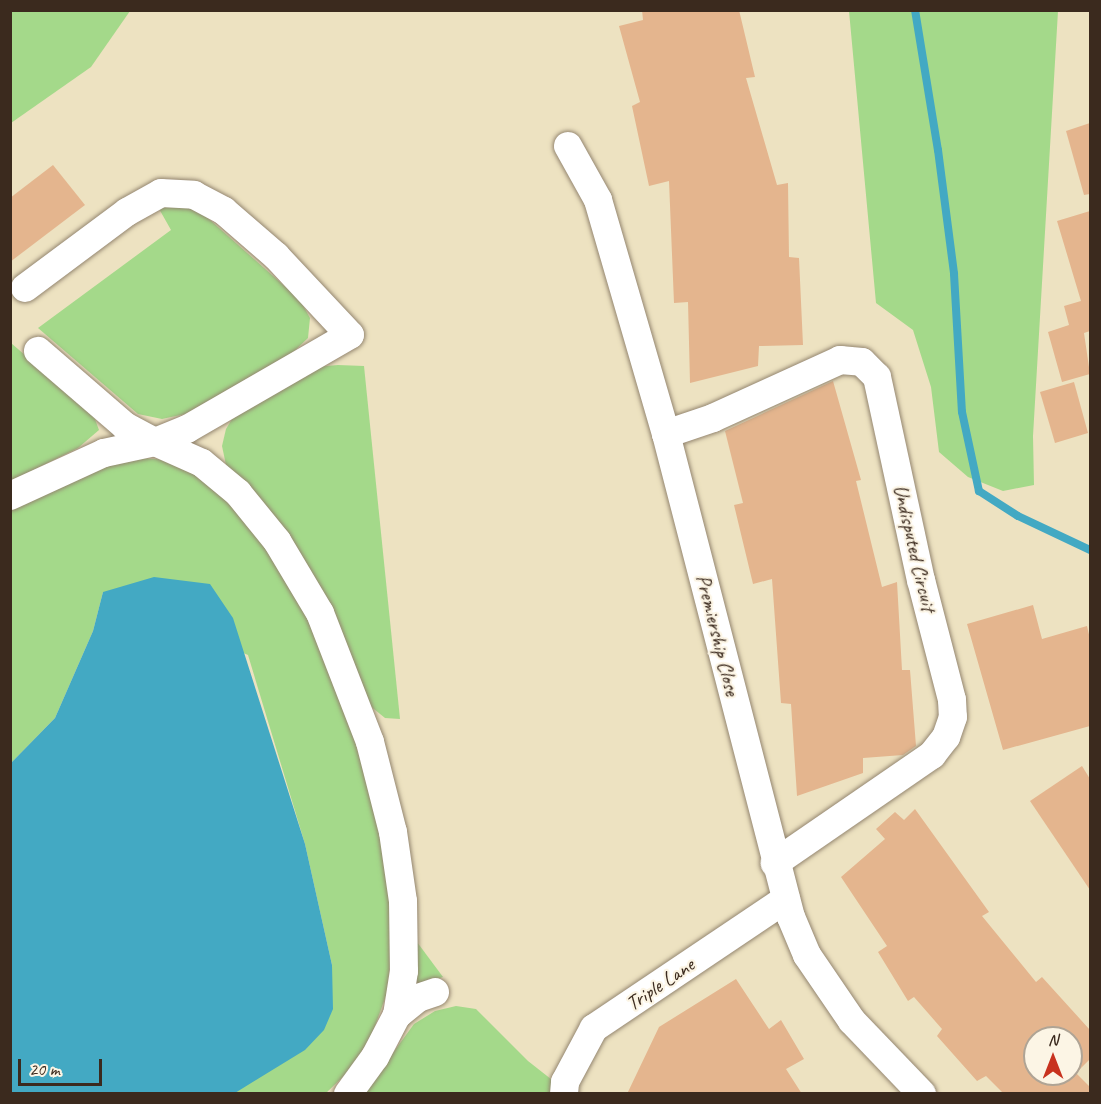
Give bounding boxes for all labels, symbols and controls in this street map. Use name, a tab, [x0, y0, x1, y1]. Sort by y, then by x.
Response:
street label: Undisputed Circuit	[888, 482, 942, 614]
street label: Premiership Close	[691, 572, 745, 698]
street label: Triple Lane	[621, 952, 699, 1016]
north arrow	[1023, 1026, 1083, 1086]
text: N	[1048, 1030, 1058, 1050]
scale bar	[21, 1047, 105, 1085]
text: 20 m	[29, 1058, 60, 1080]

